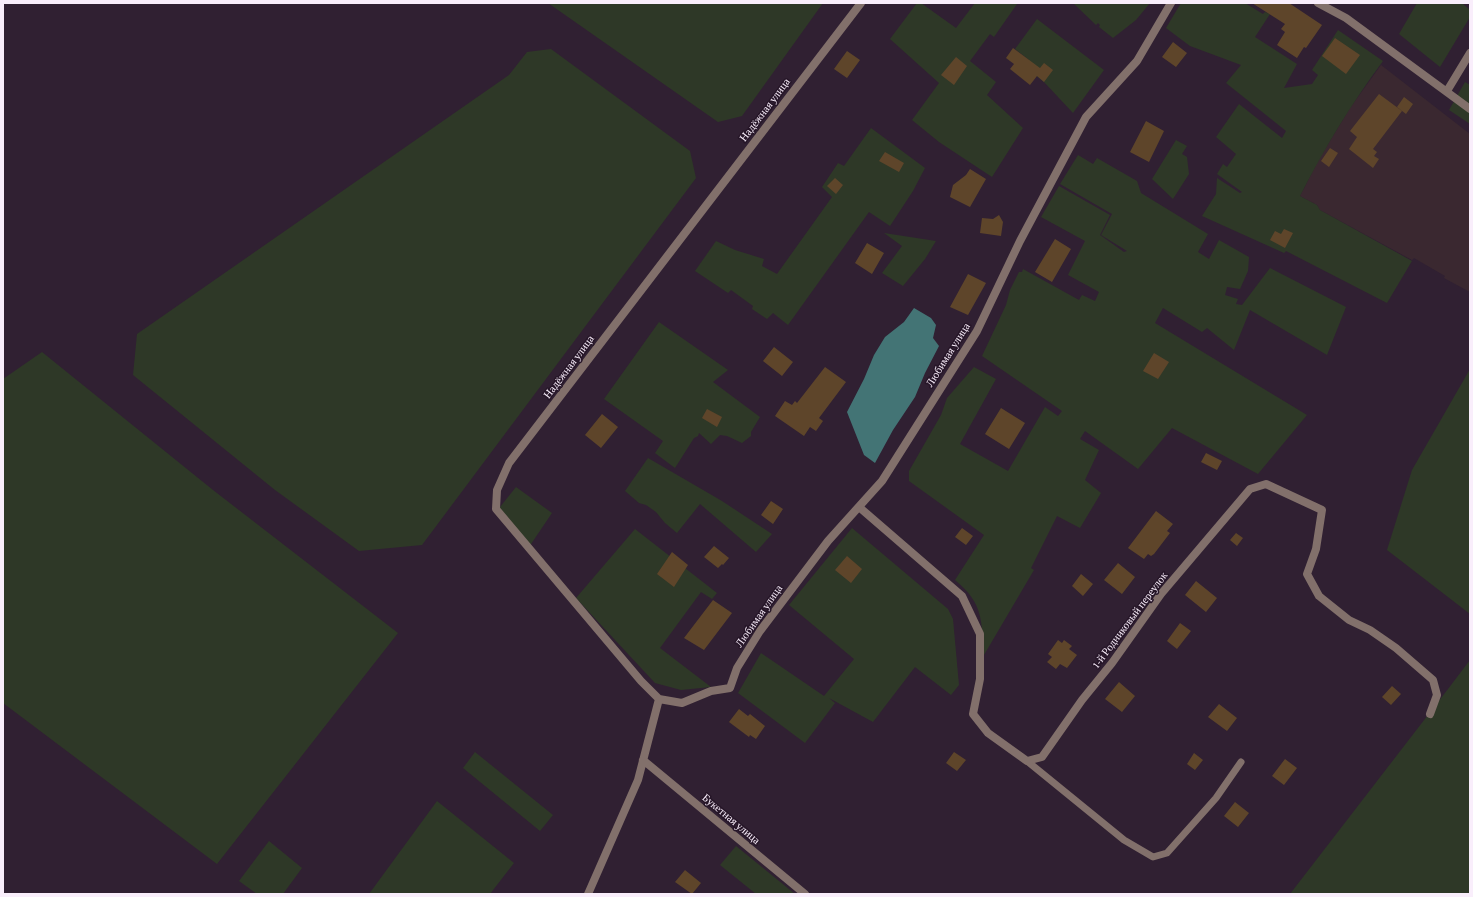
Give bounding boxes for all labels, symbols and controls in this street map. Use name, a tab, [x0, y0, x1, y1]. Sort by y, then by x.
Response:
street label: Надёжная улица	[737, 76, 793, 144]
street label: Любимая улица	[923, 320, 973, 390]
street label: Надёжная улица	[541, 333, 597, 401]
street label: 1-й Родниковый переулок	[1090, 569, 1170, 671]
street label: Любимая улица	[733, 582, 785, 650]
street label: Букетная улица	[699, 791, 763, 847]

